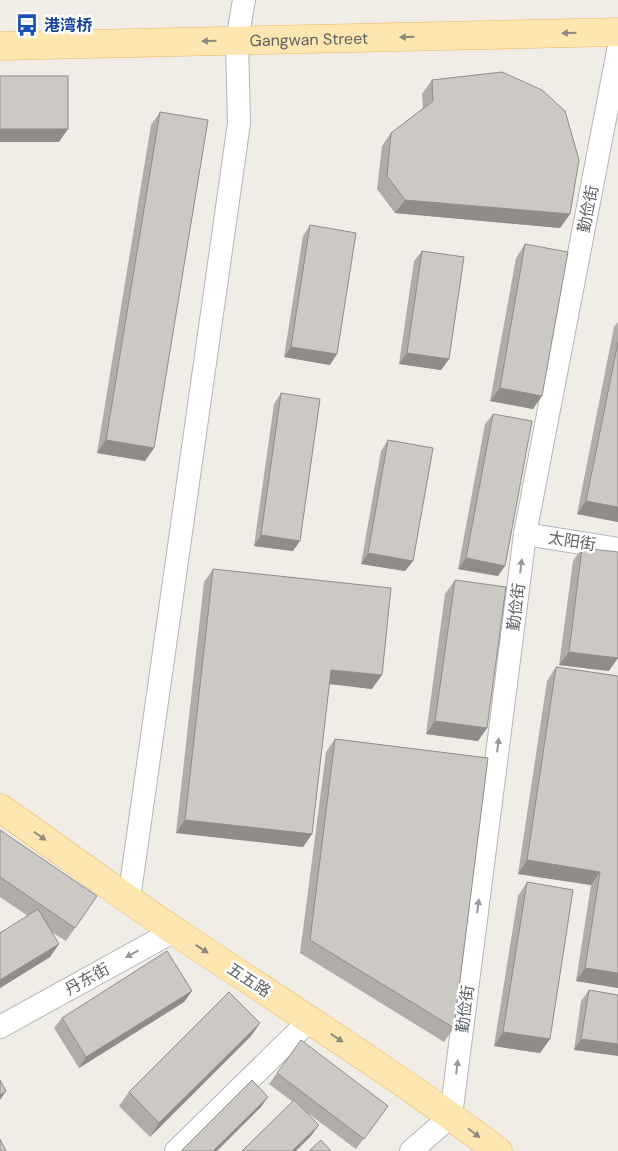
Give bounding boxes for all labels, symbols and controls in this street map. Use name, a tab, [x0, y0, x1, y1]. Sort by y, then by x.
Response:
bus stop icon: 港湾桥	[14, 12, 40, 38]
place label: 港湾桥	[44, 15, 93, 36]
street label: Gangwan Street	[249, 27, 368, 51]
one-way arrow	[561, 30, 577, 38]
one-way arrow	[399, 33, 415, 41]
one-way arrow	[201, 38, 217, 46]
street label: 勤俭街	[573, 183, 603, 235]
street label: 太阳街	[547, 527, 597, 555]
one-way arrow	[517, 558, 525, 574]
street label: 勤俭街	[503, 582, 529, 632]
one-way arrow	[495, 737, 503, 753]
one-way arrow	[33, 831, 47, 841]
one-way arrow	[474, 898, 482, 914]
one-way arrow	[195, 944, 208, 954]
one-way arrow	[125, 950, 138, 959]
street label: 丹东街	[61, 958, 113, 1000]
street label: 五五路	[223, 958, 275, 1002]
street label: 勤俭街	[452, 984, 478, 1034]
one-way arrow	[331, 1033, 344, 1043]
one-way arrow	[453, 1059, 461, 1075]
one-way arrow	[467, 1128, 480, 1139]

